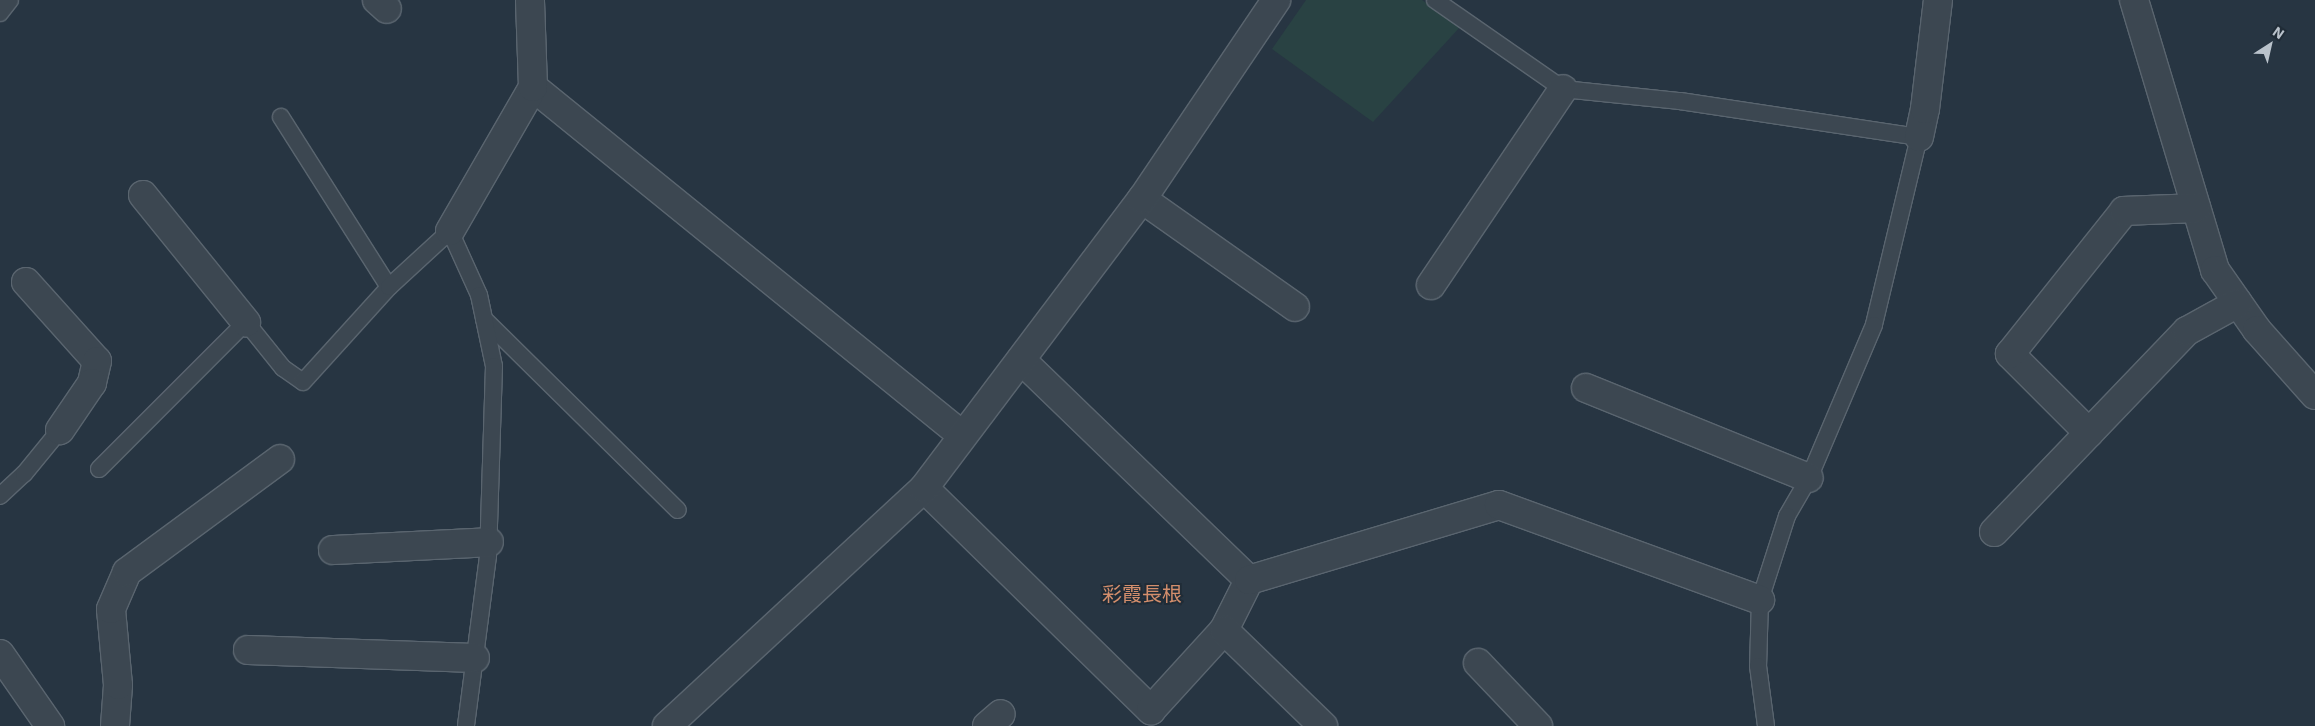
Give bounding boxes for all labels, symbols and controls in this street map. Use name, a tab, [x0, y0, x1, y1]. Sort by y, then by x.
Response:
north arrow	[2245, 20, 2295, 70]
text: N	[2269, 22, 2288, 43]
district label: 彩霞長根	[1102, 581, 1182, 605]

